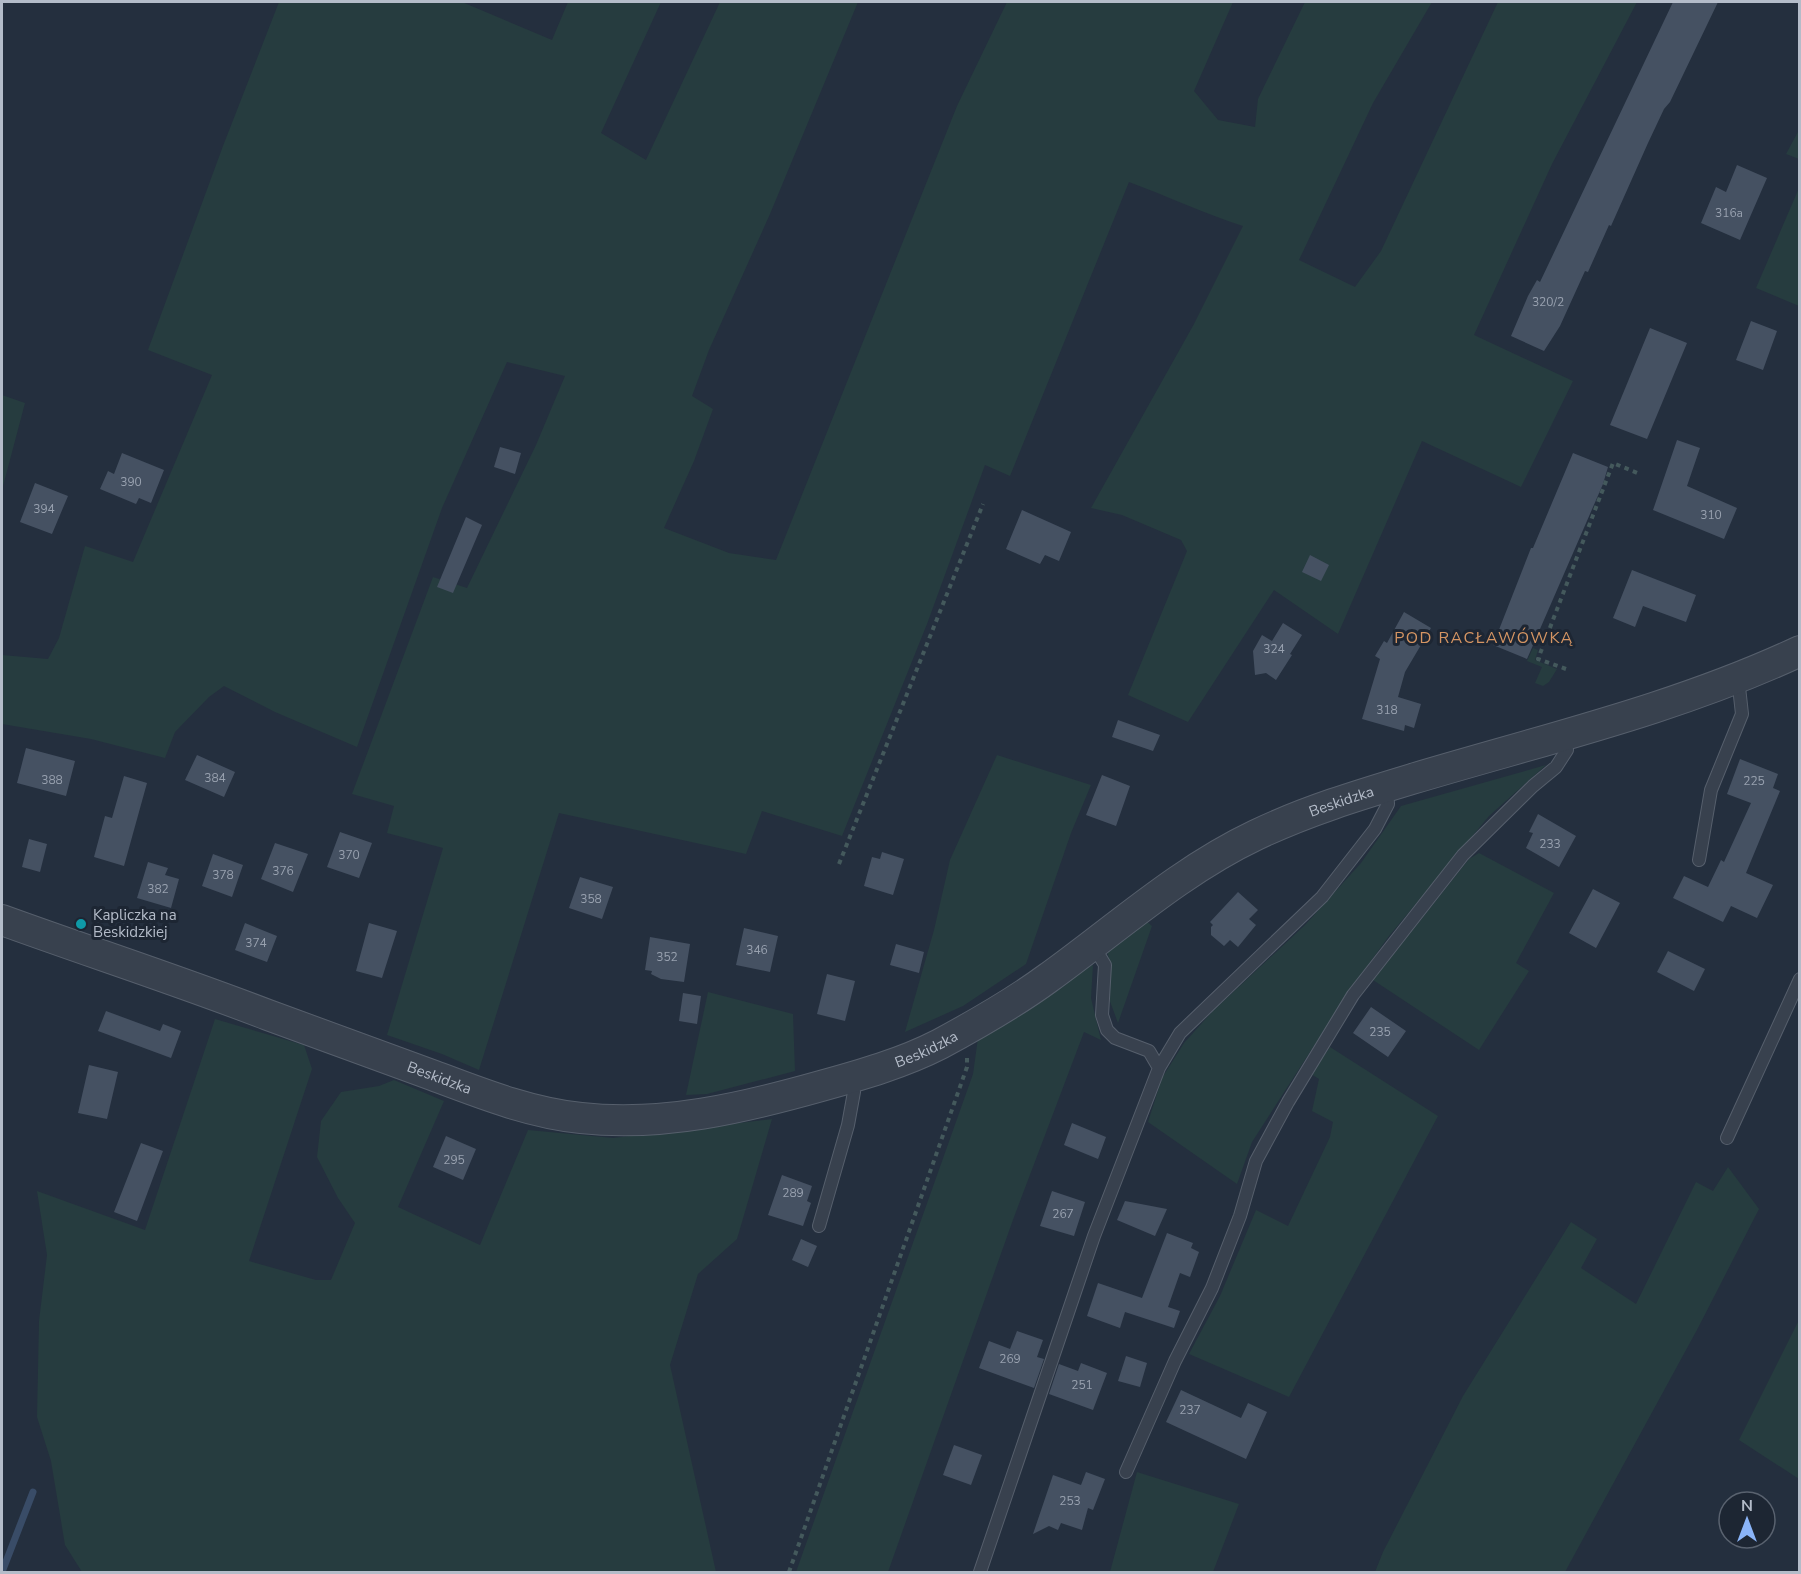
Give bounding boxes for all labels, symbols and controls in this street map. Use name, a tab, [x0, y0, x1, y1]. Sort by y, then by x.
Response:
house number: 316a	[1715, 205, 1743, 221]
house number: 320/2	[1532, 294, 1564, 310]
house number: 390	[120, 474, 142, 490]
house number: 394	[33, 501, 55, 517]
house number: 310	[1700, 507, 1722, 523]
district label: POD RACŁAWÓWKĄ	[1394, 627, 1574, 649]
house number: 324	[1263, 641, 1285, 657]
house number: 318	[1376, 702, 1398, 718]
house number: 384	[204, 770, 226, 786]
house number: 388	[41, 772, 63, 788]
house number: 225	[1743, 773, 1765, 789]
street label: Beskidzka	[1306, 781, 1376, 822]
house number: 233	[1539, 836, 1561, 852]
house number: 370	[338, 847, 360, 863]
house number: 376	[272, 863, 294, 879]
house number: 378	[212, 867, 234, 883]
house number: 382	[147, 881, 169, 897]
house number: 358	[580, 891, 602, 907]
place label: Kapliczka na Beskidzkiej	[93, 905, 177, 942]
marker: Kapliczka na Beskidzkiej	[74, 917, 88, 931]
house number: 374	[245, 935, 267, 951]
house number: 346	[746, 942, 768, 958]
house number: 352	[656, 949, 678, 965]
house number: 235	[1369, 1024, 1391, 1040]
street label: Beskidzka	[892, 1026, 961, 1073]
street label: Beskidzka	[404, 1057, 474, 1099]
house number: 295	[443, 1152, 465, 1168]
house number: 289	[782, 1185, 804, 1201]
house number: 267	[1052, 1206, 1074, 1222]
house number: 269	[999, 1351, 1021, 1367]
house number: 251	[1071, 1377, 1093, 1393]
house number: 237	[1179, 1402, 1201, 1418]
north arrow	[1717, 1490, 1777, 1550]
house number: 253	[1059, 1493, 1081, 1509]
text: N	[1741, 1495, 1753, 1517]

